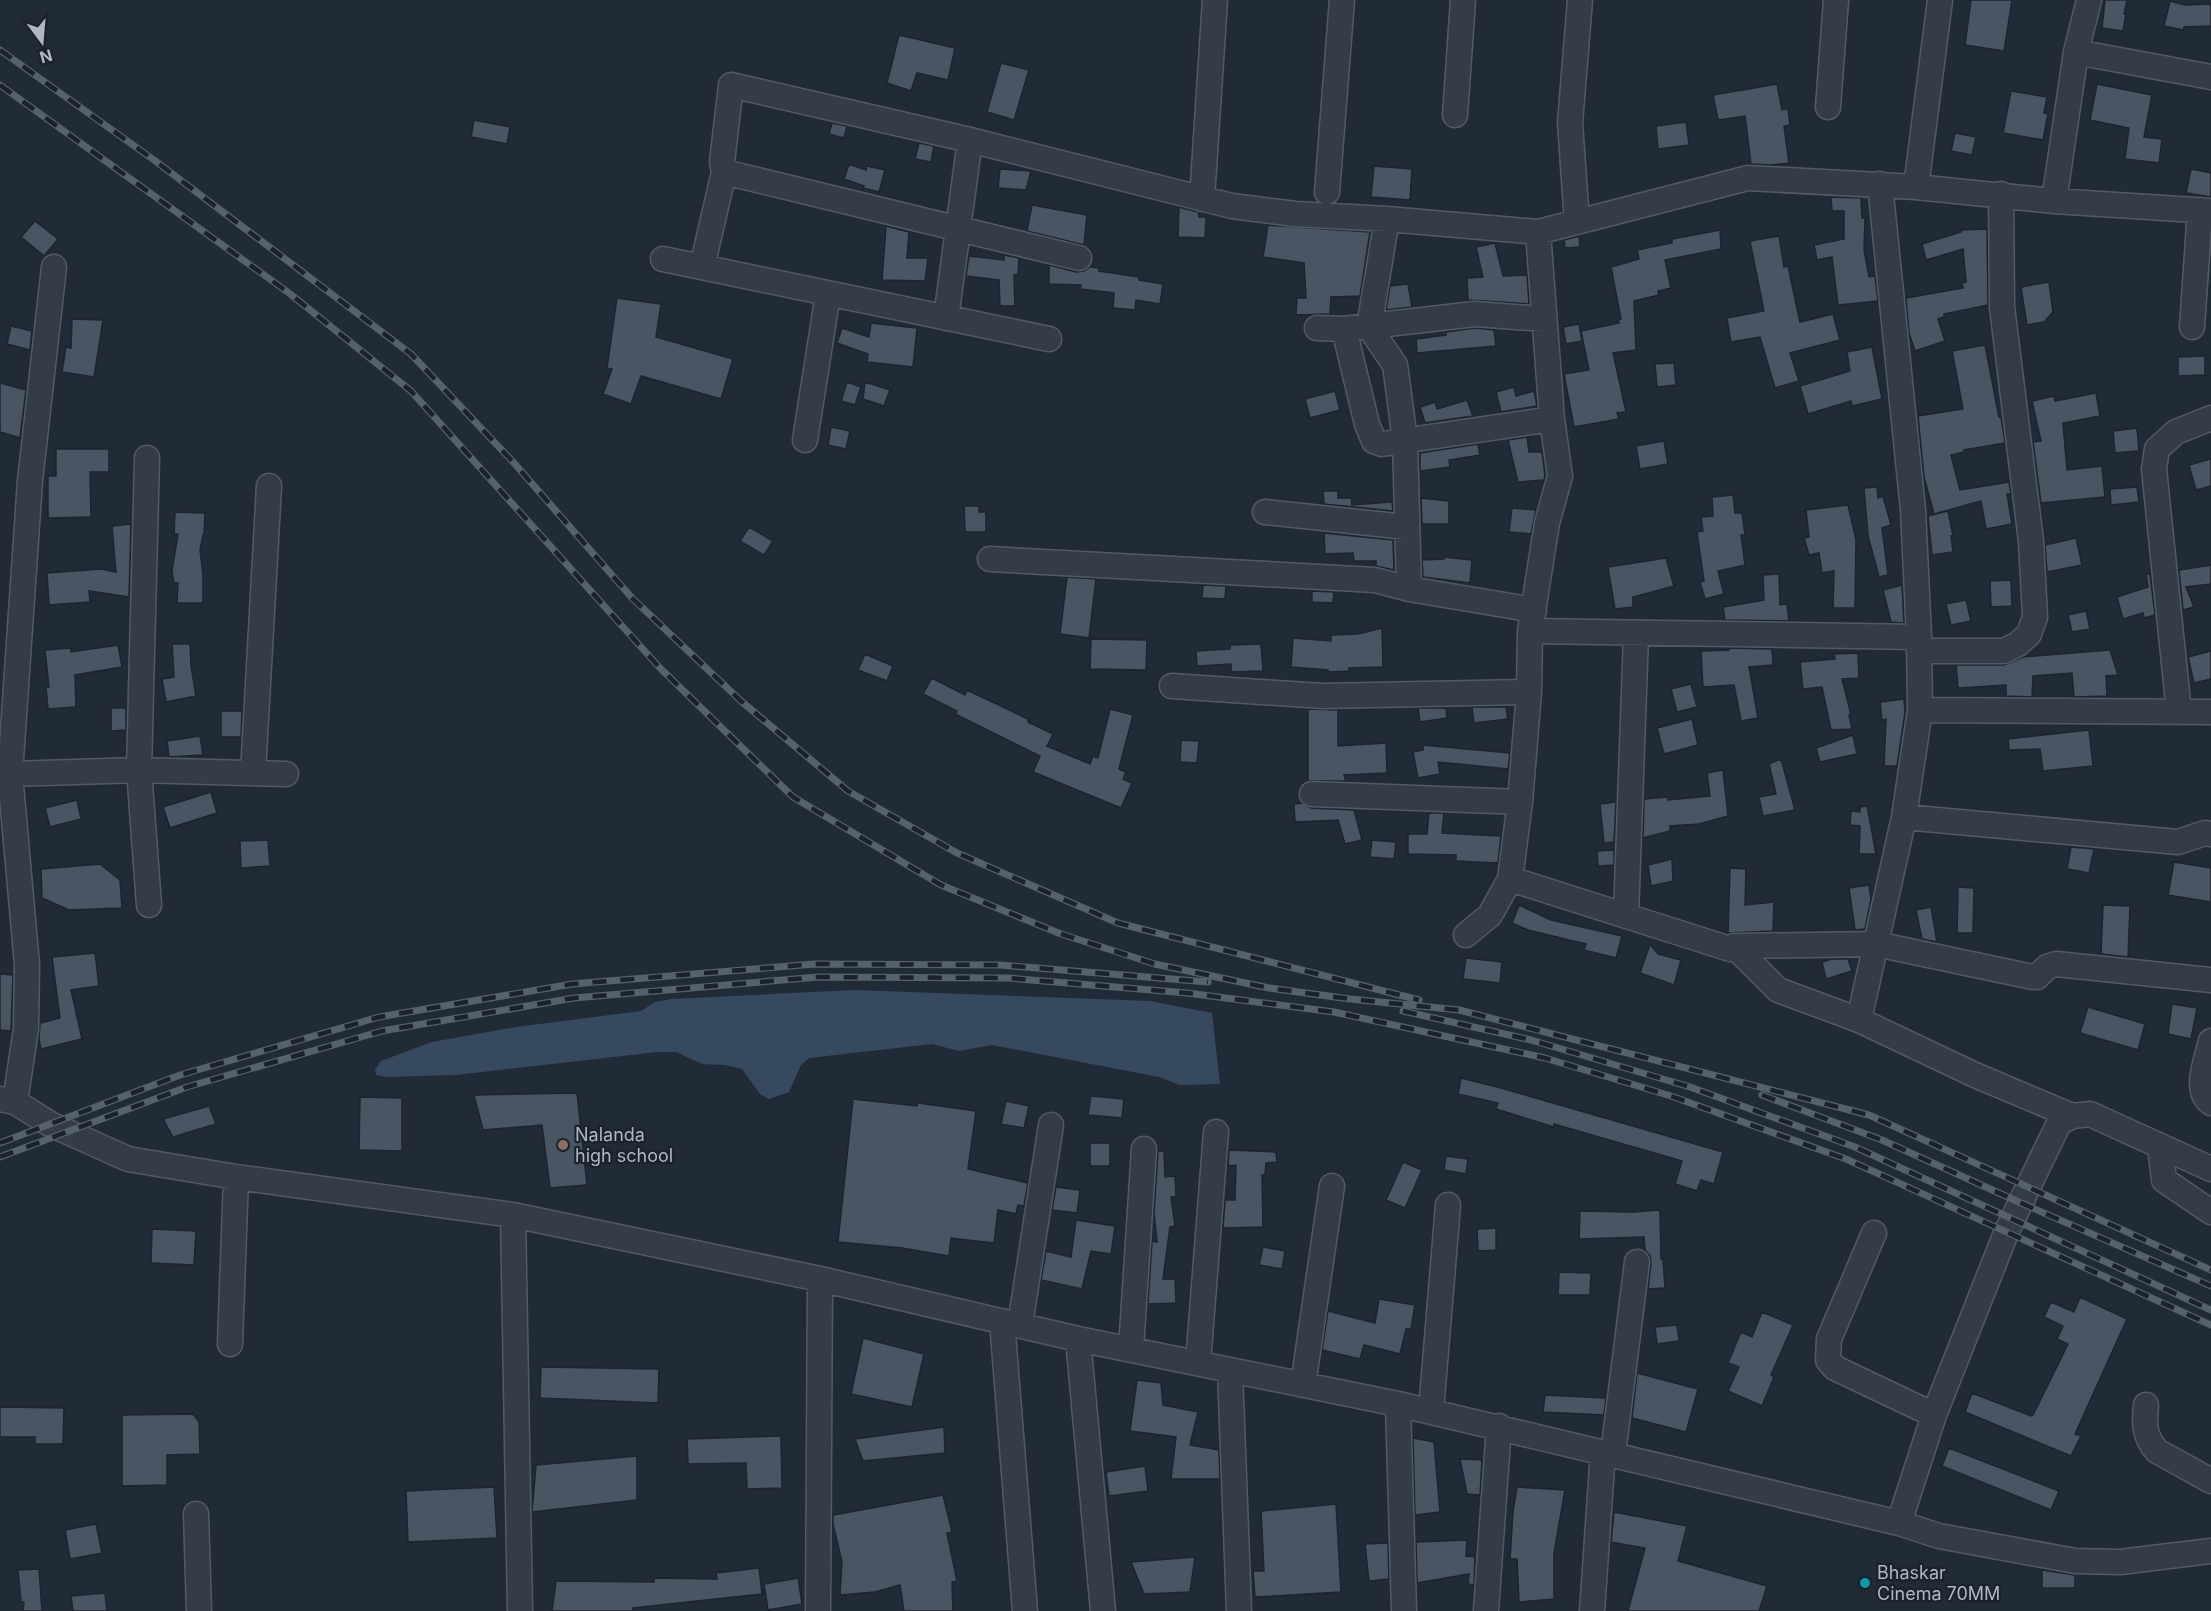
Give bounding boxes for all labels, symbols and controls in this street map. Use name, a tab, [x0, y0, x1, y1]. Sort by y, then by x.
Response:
north arrow	[12, 12, 72, 72]
text: N	[38, 45, 55, 68]
place label: Nalanda high school	[575, 1124, 673, 1166]
marker: Nalanda high school	[556, 1138, 570, 1152]
place label: Bhaskar Cinema 70MM	[1877, 1562, 2000, 1604]
marker: Bhaskar Cinema 70MM	[1858, 1576, 1872, 1590]

